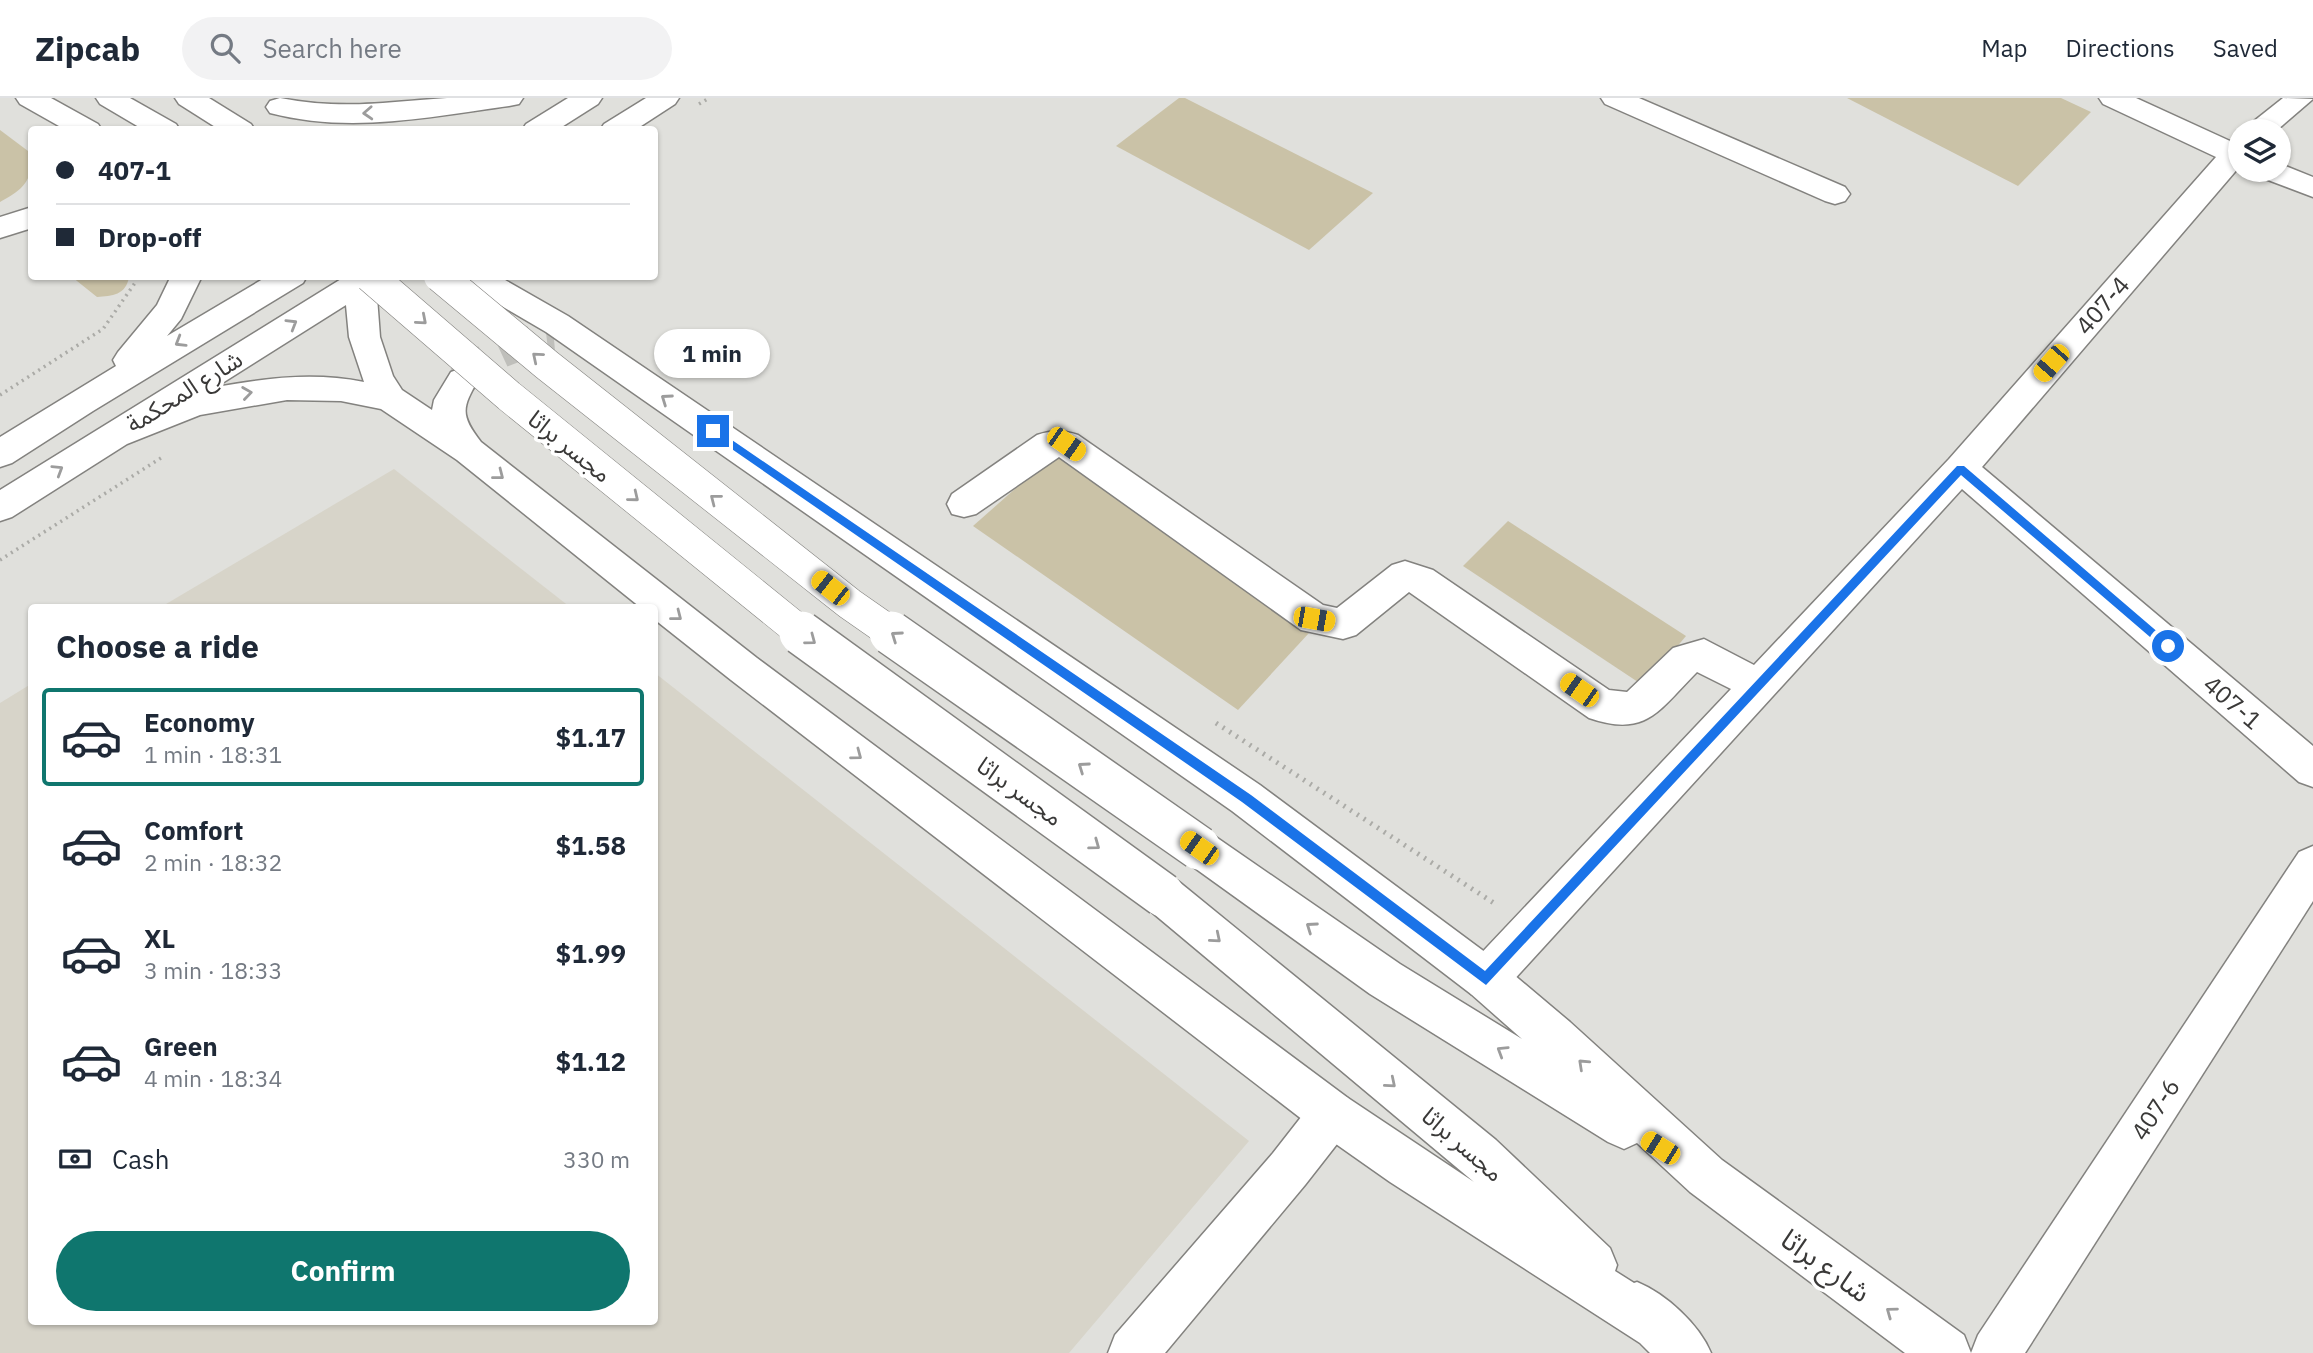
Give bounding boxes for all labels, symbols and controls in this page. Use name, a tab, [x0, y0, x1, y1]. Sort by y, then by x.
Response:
search box	[182, 17, 672, 80]
text: Zipcab	[35, 27, 140, 70]
icon: search	[206, 29, 244, 67]
text: Search here	[262, 31, 402, 65]
text: Map	[1981, 32, 2027, 64]
text: Directions	[2065, 32, 2175, 64]
text: Saved	[2213, 32, 2278, 64]
one-way arrow	[362, 105, 373, 120]
map controls	[2228, 119, 2291, 182]
button: layers	[2228, 119, 2291, 182]
text: 407-1	[98, 153, 171, 187]
text: Drop-off	[98, 220, 201, 254]
street label: 407-4	[2068, 269, 2136, 341]
one-way arrow	[414, 312, 427, 324]
one-way arrow	[285, 319, 298, 332]
callout: 1 min	[655, 330, 771, 378]
one-way arrow	[175, 334, 188, 347]
text: 1 min	[682, 338, 742, 368]
car	[2030, 340, 2073, 386]
street label: شارع المحكمة	[120, 343, 249, 441]
one-way arrow	[533, 353, 546, 365]
one-way arrow	[241, 385, 253, 400]
one-way arrow	[661, 395, 674, 407]
street label: مجسر براثا	[522, 403, 618, 489]
route end	[697, 415, 729, 447]
car	[1043, 423, 1090, 465]
one-way arrow	[50, 466, 63, 479]
one-way arrow	[491, 466, 503, 479]
one-way arrow	[627, 489, 639, 502]
one-way arrow	[711, 494, 723, 507]
car	[807, 567, 854, 609]
car	[1292, 605, 1337, 633]
one-way arrow	[668, 608, 681, 620]
text: Choose a ride	[56, 625, 259, 667]
route start	[2152, 630, 2184, 662]
one-way arrow	[803, 632, 816, 645]
one-way arrow	[891, 632, 904, 644]
street label: 407-1	[2197, 668, 2269, 736]
car	[1556, 669, 1603, 711]
text: Economy	[144, 705, 255, 739]
icon: car	[60, 706, 123, 769]
text: $1.17	[556, 720, 626, 754]
text: 1 min · 18:31	[144, 739, 282, 769]
one-way arrow	[849, 747, 862, 759]
street label: مجسر براثا	[971, 749, 1069, 833]
one-way arrow	[1078, 763, 1091, 775]
text: Comfort	[144, 813, 243, 847]
icon: car	[60, 814, 123, 877]
car	[1176, 827, 1223, 869]
text: $1.58	[556, 828, 626, 862]
one-way arrow	[1087, 837, 1100, 849]
text: 2 min · 18:32	[144, 847, 282, 877]
text: XL	[144, 921, 175, 955]
icon: car	[60, 922, 123, 985]
one-way arrow	[1306, 923, 1319, 935]
one-way arrow	[1208, 930, 1221, 942]
text: $1.99	[556, 936, 626, 970]
text: 3 min · 18:33	[144, 955, 282, 985]
text: Green	[144, 1029, 218, 1063]
icon: car	[60, 1030, 123, 1093]
text: $1.12	[556, 1044, 626, 1078]
one-way arrow	[1497, 1046, 1510, 1059]
one-way arrow	[1578, 1060, 1591, 1073]
text: 4 min · 18:34	[144, 1063, 282, 1093]
street label: 407-6	[2123, 1072, 2187, 1146]
one-way arrow	[1383, 1075, 1396, 1087]
street label: مجسر براثا	[1415, 1100, 1511, 1188]
car	[1637, 1128, 1684, 1168]
icon: cash	[56, 1140, 94, 1178]
text: Cash	[112, 1142, 169, 1176]
text: 330 m	[563, 1144, 630, 1174]
street label: شارع براثا	[1772, 1220, 1878, 1312]
button: Confirm	[56, 1231, 630, 1311]
one-way arrow	[1886, 1308, 1899, 1321]

